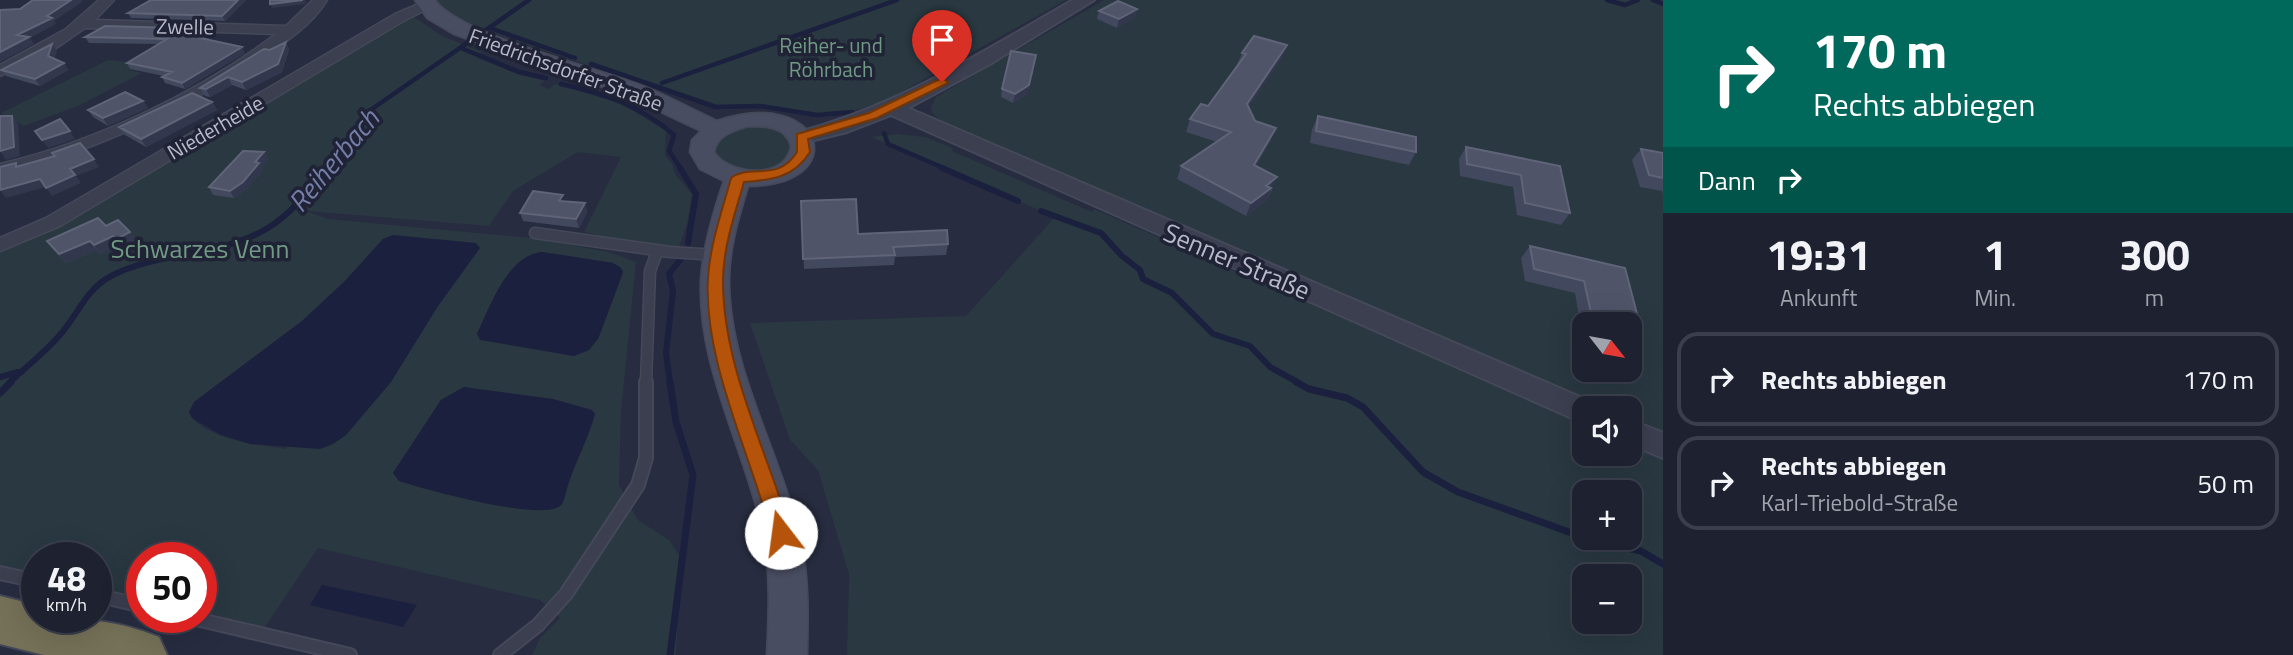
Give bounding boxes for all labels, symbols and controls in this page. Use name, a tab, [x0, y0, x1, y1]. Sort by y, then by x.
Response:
street label: Zwelle	[156, 9, 214, 43]
pin	[912, 10, 972, 82]
text: 170 m	[1813, 12, 1947, 87]
street label: Friedrichsdorfer Straße	[465, 19, 667, 119]
icon: arrive	[923, 21, 961, 59]
icon: right	[1698, 28, 1789, 119]
park label: Reiher- und Röhrbach	[779, 29, 883, 85]
text: Rechts abbiegen	[1813, 80, 2035, 128]
street label: Niederheide	[161, 86, 269, 168]
water label: Reiherbach	[277, 98, 390, 221]
text: Dann	[1698, 161, 1756, 200]
icon: right	[1770, 161, 1808, 199]
street label: Senner Straße	[1158, 213, 1316, 309]
text: 19:31	[1766, 222, 1871, 286]
text: 1	[1983, 222, 2007, 286]
text: 300	[2119, 222, 2190, 286]
park label: Schwarzes Venn	[110, 229, 290, 268]
text: Ankunft	[1780, 280, 1857, 315]
text: Min.	[1974, 280, 2016, 315]
text: m	[2145, 280, 2164, 315]
north arrow	[1572, 312, 1642, 382]
map controls	[1572, 312, 1642, 634]
icon: right	[1702, 360, 1740, 398]
text: Rechts abbiegen	[1761, 360, 1947, 399]
text: 170 m	[2183, 360, 2254, 399]
button: sound	[1572, 396, 1642, 466]
text: Rechts abbiegen	[1761, 446, 1947, 485]
icon: right	[1702, 464, 1740, 502]
text: 50 m	[2197, 464, 2254, 503]
button: +	[1572, 480, 1642, 550]
text: Karl-Triebold-Straße	[1761, 485, 1958, 520]
position arrow	[744, 496, 818, 570]
speed limit sign: 50	[126, 542, 217, 633]
text: 48	[47, 551, 86, 605]
button: −	[1572, 564, 1642, 634]
text: km/h	[46, 591, 87, 618]

